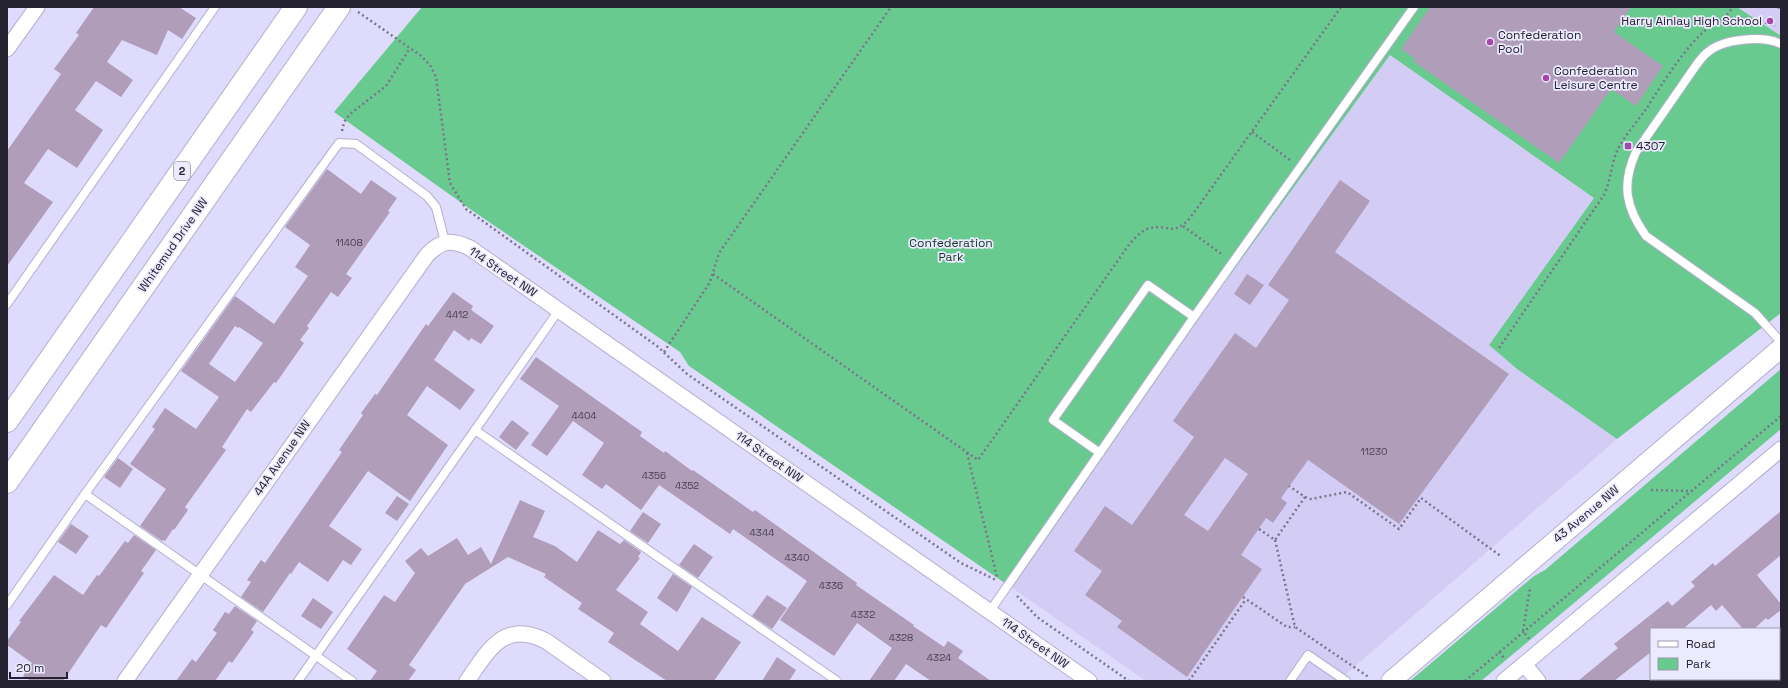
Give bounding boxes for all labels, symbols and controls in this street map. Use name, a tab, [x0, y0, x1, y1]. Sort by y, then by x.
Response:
place label: Harry Ainlay High School	[1621, 13, 1762, 29]
marker: Harry Ainlay High School	[1765, 16, 1775, 26]
place label: Confederation Pool	[1498, 27, 1581, 57]
marker: Confederation Pool	[1485, 37, 1495, 47]
place label: Confederation Leisure Centre	[1554, 63, 1638, 93]
marker: Confederation Leisure Centre	[1541, 73, 1551, 83]
place label: 4307	[1636, 138, 1665, 154]
marker: 4307	[1623, 141, 1633, 151]
road number: 2	[174, 162, 190, 180]
street label: Whitemud Drive NW	[134, 194, 212, 295]
park label: Confederation Park	[909, 235, 993, 265]
house number: 11408	[335, 236, 363, 249]
street label: 114 Street NW	[466, 243, 541, 301]
house number: 4412	[446, 308, 468, 321]
house number: 4404	[571, 409, 597, 422]
street label: 44A Avenue NW	[250, 416, 314, 499]
street label: 114 Street NW	[732, 428, 806, 486]
house number: 11230	[1361, 445, 1387, 458]
house number: 4356	[642, 469, 666, 482]
house number: 4352	[675, 479, 699, 492]
street label: 43 Avenue NW	[1550, 481, 1623, 546]
house number: 4344	[750, 526, 774, 539]
house number: 4340	[785, 551, 809, 564]
house number: 4336	[819, 579, 843, 592]
house number: 4332	[851, 608, 875, 621]
street label: 114 Street NW	[998, 614, 1072, 672]
legend	[1650, 628, 1780, 680]
house number: 4328	[889, 631, 913, 644]
text: Road	[1686, 636, 1715, 652]
house number: 4324	[927, 651, 951, 664]
scale bar	[10, 654, 67, 680]
text: Park	[1686, 656, 1711, 672]
text: 20 m	[16, 660, 44, 676]

